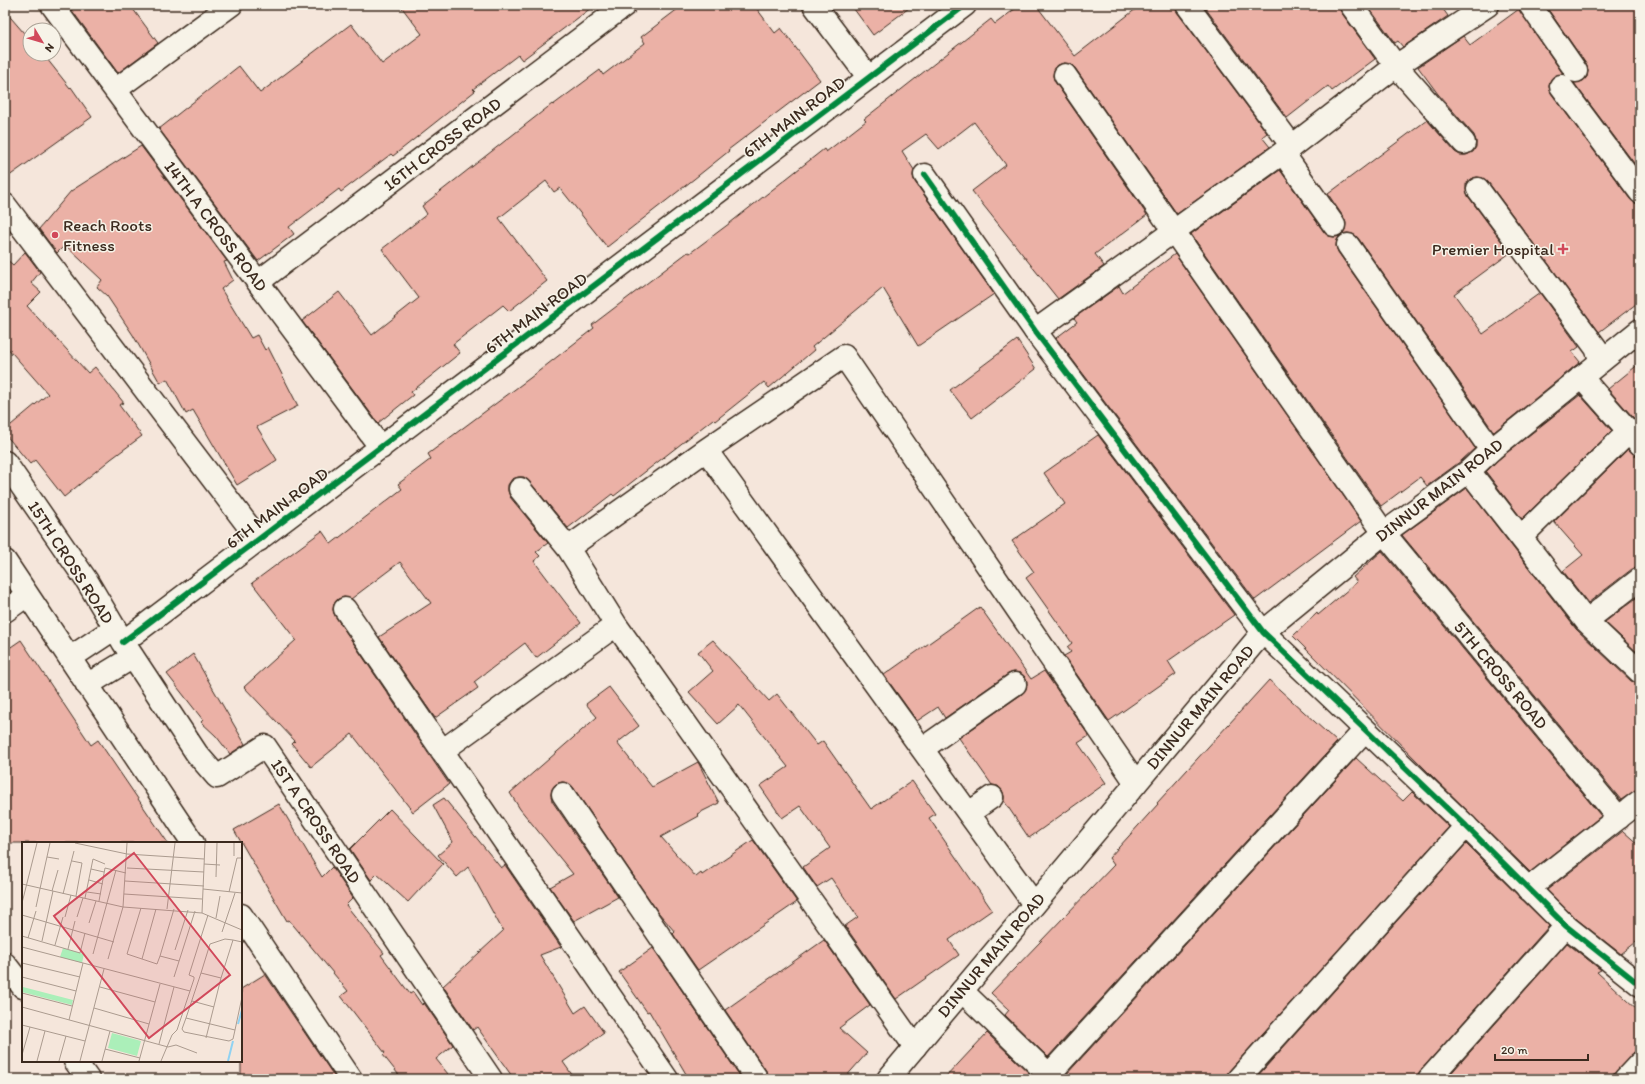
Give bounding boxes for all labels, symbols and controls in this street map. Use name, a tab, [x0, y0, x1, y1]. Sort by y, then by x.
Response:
north arrow	[22, 22, 62, 62]
text: N	[42, 41, 57, 55]
street label: 6TH MAIN ROAD	[739, 72, 849, 162]
street label: 16TH CROSS ROAD	[379, 93, 505, 195]
street label: 14TH A CROSS ROAD	[160, 157, 272, 296]
place label: Reach Roots Fitness	[63, 215, 152, 255]
marker: Reach Roots Fitness	[50, 230, 60, 240]
place label: Premier Hospital	[1432, 239, 1554, 259]
marker: Premier Hospital	[1557, 243, 1569, 255]
street label: 6TH MAIN ROAD	[481, 268, 591, 358]
street label: DINNUR MAIN ROAD	[1371, 434, 1507, 546]
street label: 6TH MAIN ROAD	[222, 463, 332, 553]
street label: 15TH CROSS ROAD	[24, 497, 118, 627]
street label: 5TH CROSS ROAD	[1450, 617, 1552, 733]
street label: DINNUR MAIN ROAD	[1142, 641, 1258, 773]
street label: 1ST A CROSS ROAD	[267, 755, 365, 887]
inset map	[22, 842, 242, 1062]
street label: DINNUR MAIN ROAD	[933, 889, 1049, 1021]
scale bar	[1495, 1036, 1588, 1062]
text: 20 m	[1501, 1043, 1528, 1057]

